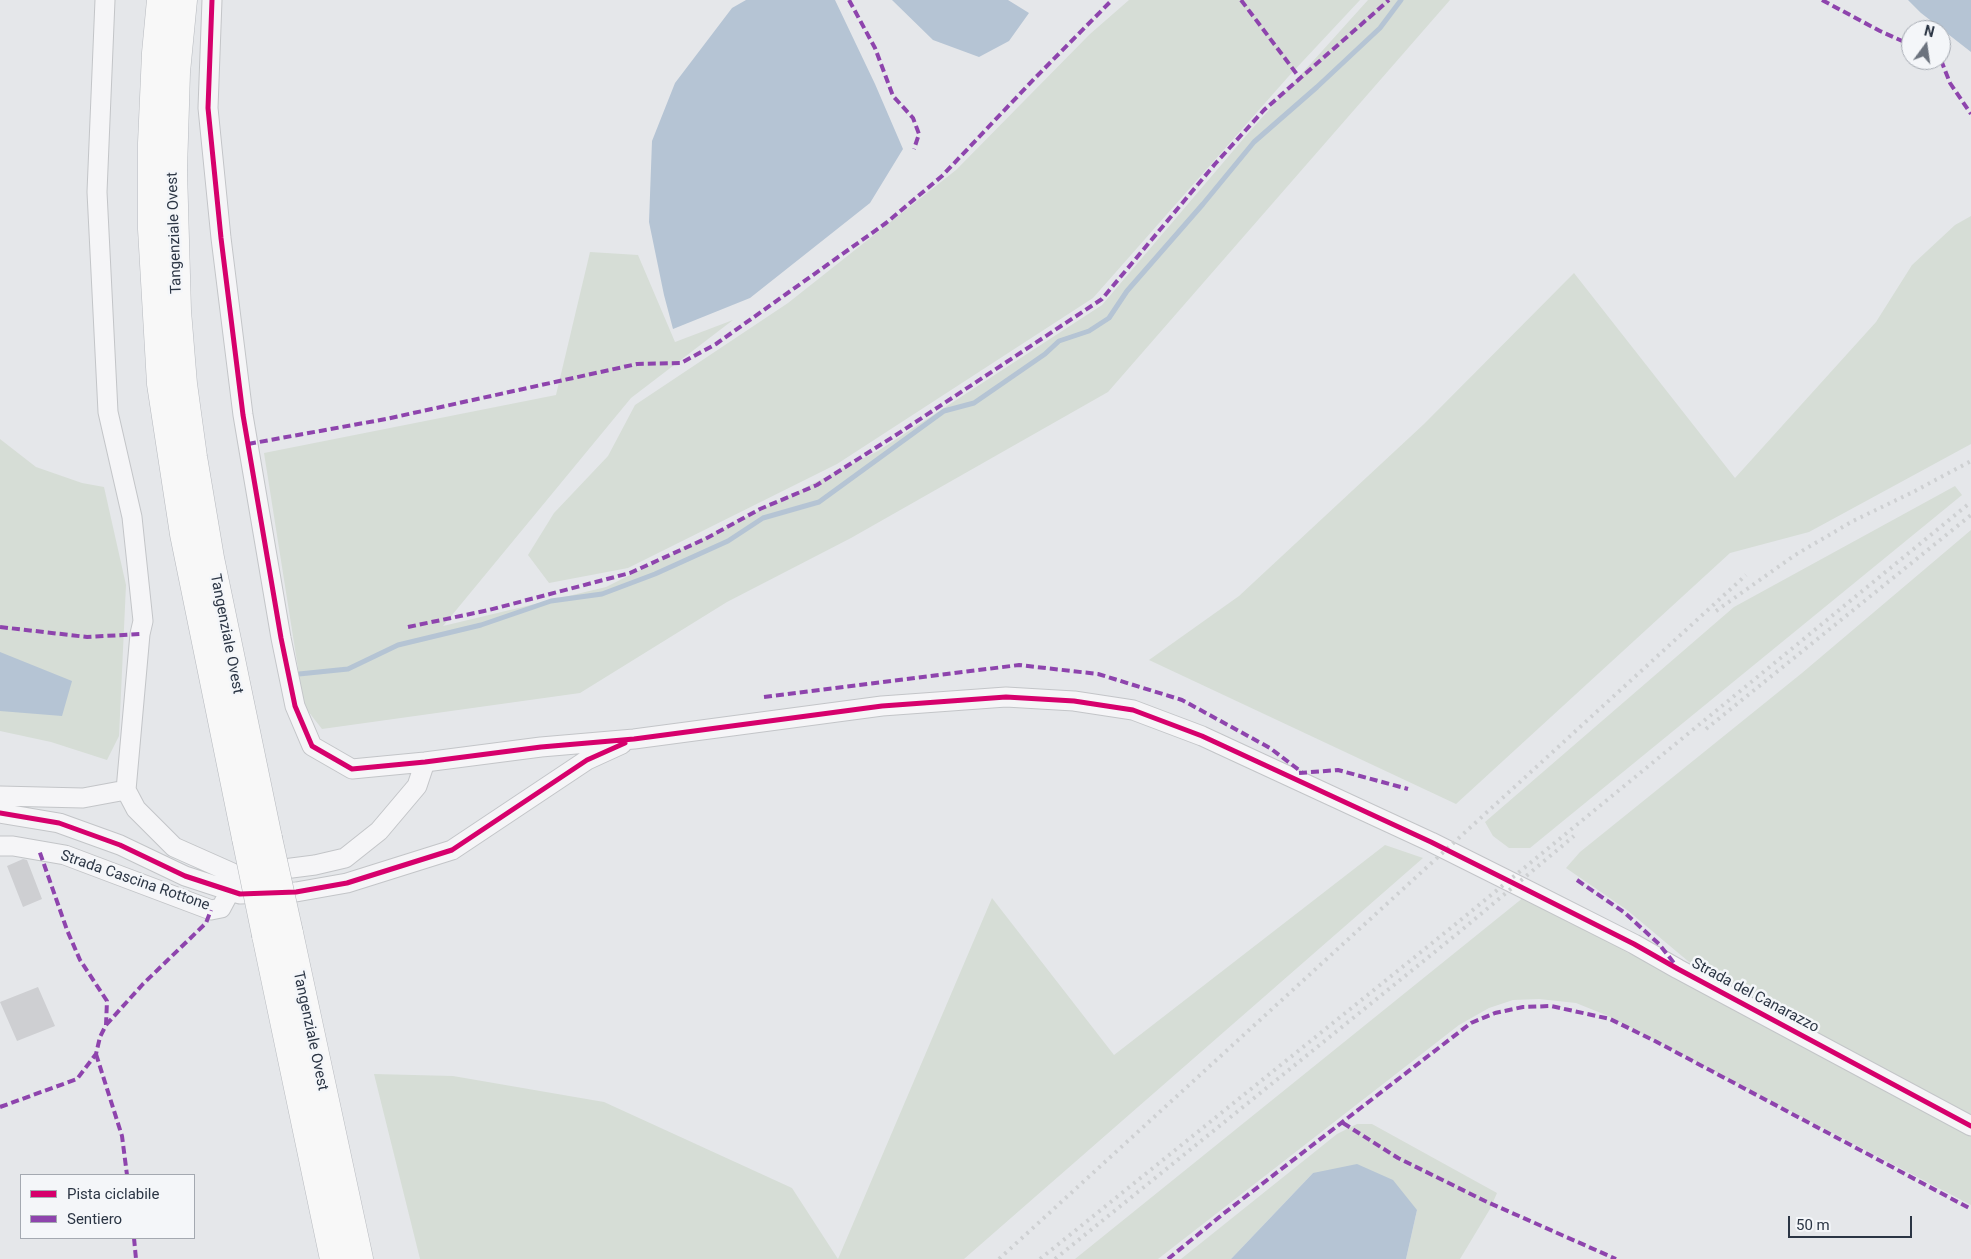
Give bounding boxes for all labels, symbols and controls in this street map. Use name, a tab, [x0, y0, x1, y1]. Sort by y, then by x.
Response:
north arrow	[1901, 20, 1951, 70]
text: N	[1923, 22, 1936, 40]
street label: Tangenziale Ovest	[164, 172, 186, 294]
street label: Tangenziale Ovest	[206, 572, 246, 696]
street label: Strada Cascina Rottone	[58, 847, 212, 915]
street label: Strada del Canarazzo	[1688, 955, 1822, 1037]
street label: Tangenziale Ovest	[289, 970, 331, 1092]
legend	[20, 1174, 195, 1239]
text: Pista ciclabile	[67, 1185, 159, 1203]
scale bar	[1791, 1206, 1915, 1238]
text: Sentiero	[67, 1210, 122, 1228]
text: 50 m	[1796, 1216, 1830, 1234]

